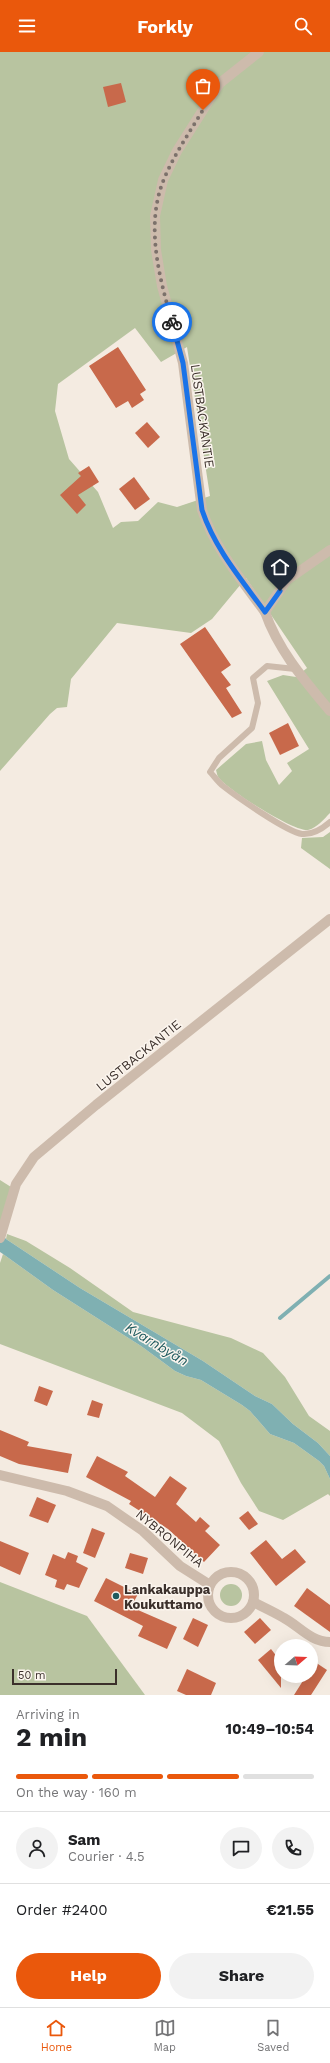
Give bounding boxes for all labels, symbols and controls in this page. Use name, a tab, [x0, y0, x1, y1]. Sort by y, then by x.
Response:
icon: menu	[16, 15, 38, 37]
icon: search	[292, 15, 314, 37]
text: Forkly	[137, 16, 193, 37]
pin	[186, 69, 220, 110]
icon: bag	[192, 75, 214, 97]
courier	[152, 302, 192, 342]
icon: bike	[161, 311, 183, 333]
street label: LUSTBACKANTIE	[188, 363, 217, 469]
pin	[263, 550, 297, 591]
icon: home	[269, 556, 291, 578]
street label: LUSTBACKANTIE	[93, 1017, 184, 1094]
water label: Kvarnbyån	[123, 1319, 191, 1369]
street label: NYBRONPIHA	[133, 1506, 207, 1571]
place label: Lankakauppa Koukuttamo	[124, 1582, 211, 1612]
marker: Lankakauppa Koukuttamo	[111, 1591, 121, 1601]
north arrow	[274, 1639, 318, 1683]
map controls	[274, 1639, 318, 1683]
scale bar	[12, 1667, 117, 1686]
text: 50 m	[18, 1669, 45, 1682]
text: Arriving in	[16, 1707, 80, 1722]
text: 10:49–10:54	[226, 1720, 314, 1738]
text: 2 min	[16, 1722, 87, 1752]
text: On the way · 160 m	[16, 1785, 137, 1800]
button: person	[16, 1827, 58, 1869]
button: chat	[220, 1827, 262, 1869]
button: phone	[272, 1827, 314, 1869]
text: Sam	[68, 1831, 100, 1849]
text: Courier · 4.5	[68, 1849, 145, 1864]
text: Order #2400	[16, 1901, 108, 1919]
text: €21.55	[266, 1901, 314, 1919]
button: Help	[16, 1953, 161, 1999]
button: Share	[169, 1953, 314, 1999]
tab: Home	[41, 2017, 72, 2054]
tab: Map	[154, 2017, 176, 2054]
tab: Saved	[257, 2017, 289, 2054]

